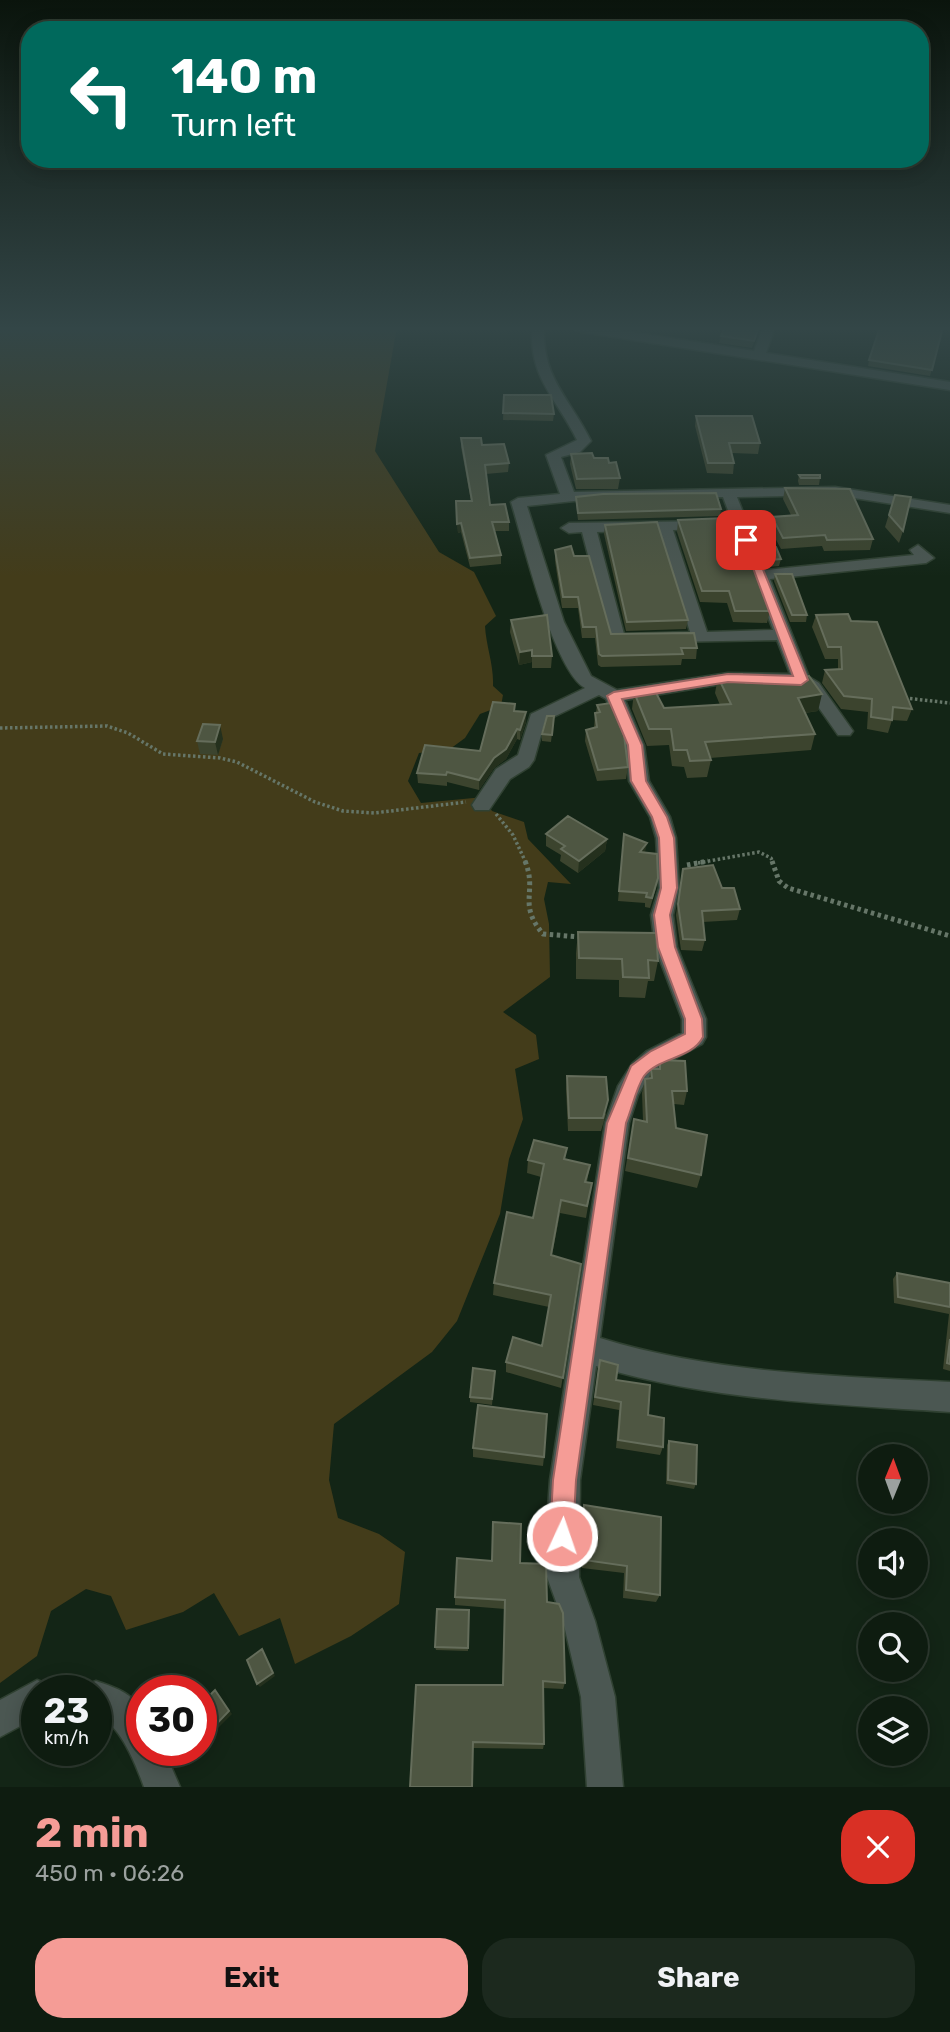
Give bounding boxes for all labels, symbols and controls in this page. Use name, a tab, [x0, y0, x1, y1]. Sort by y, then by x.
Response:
text: 140 m	[171, 47, 317, 105]
icon: left	[56, 49, 147, 140]
text: Turn left	[171, 106, 296, 144]
pin	[716, 510, 776, 570]
icon: arrive	[727, 521, 765, 559]
north arrow	[858, 1444, 928, 1514]
map controls	[858, 1444, 928, 1766]
position arrow	[525, 1499, 599, 1573]
button: sound	[858, 1528, 928, 1598]
button: search	[858, 1612, 928, 1682]
speed limit sign: 30	[126, 1675, 217, 1766]
text: 23	[44, 1690, 89, 1732]
button: layers	[858, 1696, 928, 1766]
text: km/h	[44, 1727, 89, 1749]
text: 2 min	[35, 1808, 149, 1858]
button: close	[841, 1810, 915, 1884]
text: 450 m · 06:26	[35, 1859, 184, 1887]
button: Exit	[35, 1938, 468, 2018]
button: Share	[482, 1938, 915, 2018]

